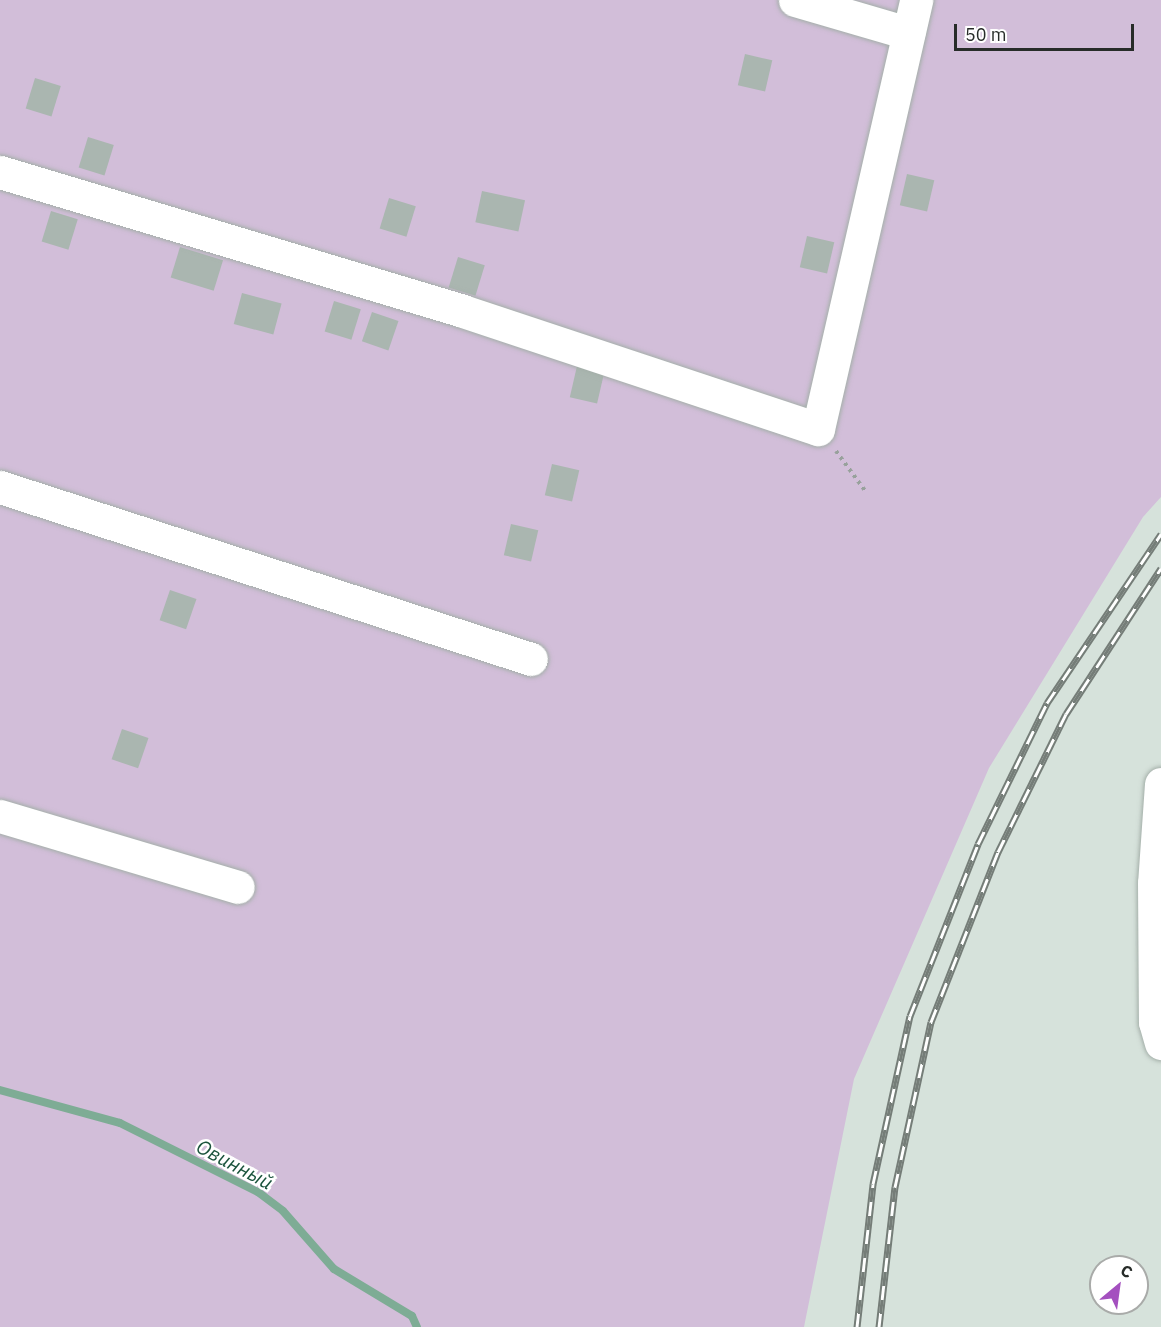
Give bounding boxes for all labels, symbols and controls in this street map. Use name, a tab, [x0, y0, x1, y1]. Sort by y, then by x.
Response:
scale bar	[957, 12, 1137, 50]
text: 50 m	[965, 23, 1007, 46]
water label: Овинный	[193, 1134, 277, 1194]
north arrow	[1089, 1255, 1149, 1315]
text: С	[1117, 1260, 1136, 1282]

